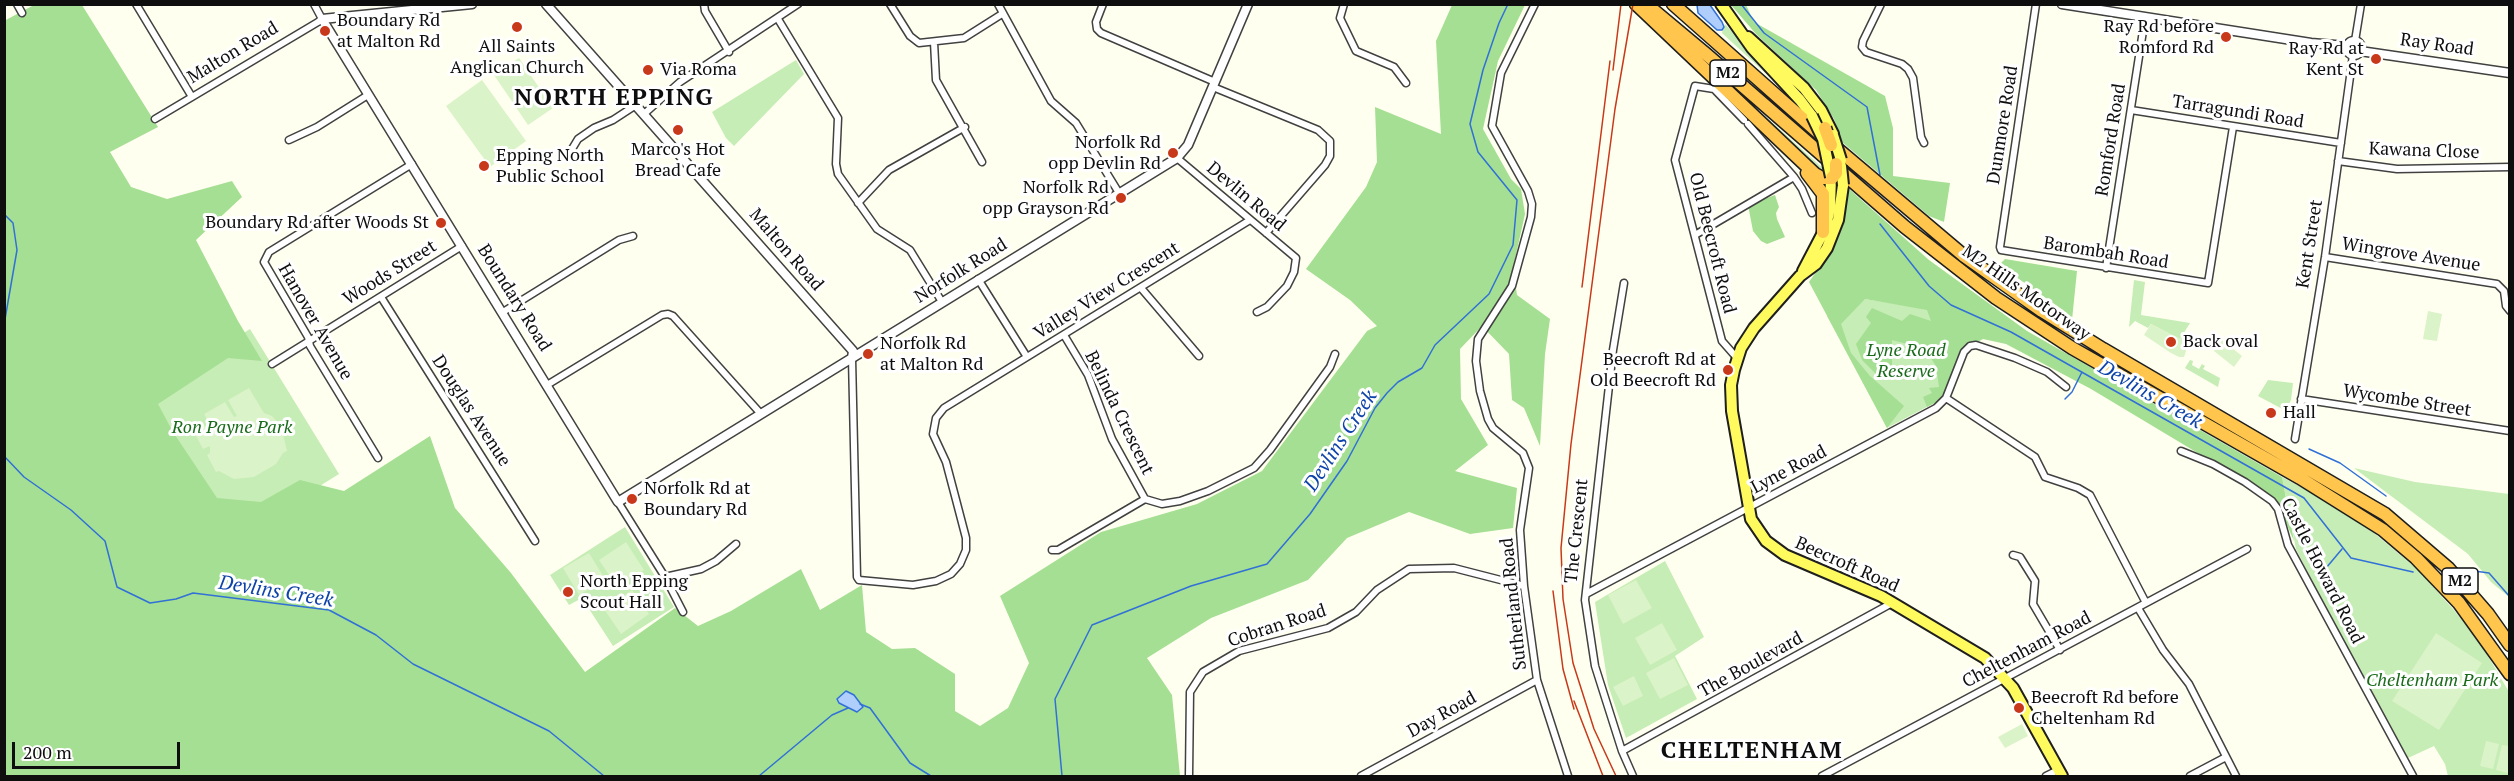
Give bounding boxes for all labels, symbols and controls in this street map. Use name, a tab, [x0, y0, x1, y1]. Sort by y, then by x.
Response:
place label: Boundary Rd at Malton Rd	[337, 10, 440, 52]
place label: Ray Rd before Romford Rd	[2104, 16, 2214, 58]
street label: Malton Road	[184, 17, 282, 89]
marker: All Saints Anglican Church	[510, 20, 524, 34]
marker: Boundary Rd at Malton Rd	[318, 24, 332, 38]
street label: Ray Road	[2399, 29, 2475, 61]
marker: Ray Rd before Romford Rd	[2219, 30, 2233, 44]
place label: All Saints Anglican Church	[450, 36, 584, 78]
place label: Ray Rd at Kent St	[2288, 38, 2364, 80]
marker: Ray Rd at Kent St	[2369, 52, 2383, 66]
place label: Via Roma	[660, 59, 737, 81]
road number: M2	[1710, 60, 1746, 86]
marker: Via Roma	[641, 63, 655, 77]
street label: Dunmore Road	[1983, 64, 2023, 186]
street label: Romford Road	[2091, 82, 2131, 198]
district label: NORTH EPPING	[514, 84, 714, 112]
street label: Tarragundi Road	[2171, 91, 2305, 133]
marker: Marco's Hot Bread Cafe	[671, 123, 685, 137]
place label: Norfolk Rd opp Devlin Rd	[1048, 132, 1161, 174]
street label: Kawana Close	[2368, 138, 2480, 164]
place label: Marco's Hot Bread Cafe	[631, 139, 725, 182]
place label: Epping North Public School	[496, 145, 604, 188]
marker: Norfolk Rd opp Devlin Rd	[1166, 146, 1180, 160]
street label: Devlin Road	[1202, 158, 1290, 236]
marker: Epping North Public School	[477, 159, 491, 173]
street label: Old Beecroft Road	[1684, 170, 1740, 316]
place label: Norfolk Rd opp Grayson Rd	[983, 177, 1109, 219]
marker: Norfolk Rd opp Grayson Rd	[1114, 191, 1128, 205]
street label: Kent Street	[2292, 198, 2328, 290]
street label: Malton Road	[744, 204, 828, 296]
place label: Boundary Rd after Woods St	[205, 212, 429, 234]
marker: Boundary Rd after Woods St	[434, 216, 448, 230]
street label: Barombah Road	[2042, 232, 2170, 274]
street label: Wingrove Avenue	[2340, 233, 2482, 277]
street label: Norfolk Road	[911, 234, 1011, 308]
street label: Woods Street	[339, 236, 441, 310]
street label: Valley View Crescent	[1030, 238, 1184, 344]
street label: Boundary Road	[473, 241, 555, 355]
street label: M2 Hills Motorway	[1958, 241, 2094, 345]
street label: Hanover Avenue	[273, 260, 357, 384]
place label: Back oval	[2183, 331, 2258, 353]
place label: Norfolk Rd at Malton Rd	[880, 333, 983, 376]
marker: Back oval	[2164, 335, 2178, 349]
park label: Lyne Road Reserve	[1866, 340, 1946, 382]
marker: Norfolk Rd at Malton Rd	[861, 347, 875, 361]
street label: Belinda Crescent	[1080, 348, 1158, 478]
place label: Beecroft Rd at Old Beecroft Rd	[1590, 349, 1716, 392]
street label: Douglas Avenue	[427, 351, 515, 471]
water label: Devlins Creek	[2094, 356, 2206, 434]
marker: Beecroft Rd at Old Beecroft Rd	[1721, 363, 1735, 377]
street label: Wycombe Street	[2341, 380, 2473, 422]
water label: Devlins Creek	[1299, 386, 1383, 496]
place label: Hall	[2283, 402, 2316, 424]
marker: Hall	[2264, 406, 2278, 420]
park label: Ron Payne Park	[172, 417, 292, 439]
street label: Lyne Road	[1748, 441, 1830, 499]
place label: Norfolk Rd at Boundary Rd	[644, 478, 751, 520]
street label: The Crescent	[1561, 478, 1593, 584]
marker: Norfolk Rd at Boundary Rd	[625, 492, 639, 506]
street label: Castle Howard Road	[2276, 495, 2368, 647]
street label: Beecroft Road	[1792, 532, 1902, 598]
street label: Sutherland Road	[1496, 537, 1532, 671]
road number: M2	[2442, 568, 2478, 594]
water label: Devlins Creek	[217, 571, 335, 613]
place label: North Epping Scout Hall	[580, 571, 688, 614]
marker: North Epping Scout Hall	[561, 585, 575, 599]
street label: Cobran Road	[1225, 600, 1329, 652]
street label: Cheltenham Road	[1959, 607, 2095, 693]
street label: The Boulevard	[1695, 627, 1807, 703]
park label: Cheltenham Park	[2366, 670, 2498, 692]
street label: Day Road	[1404, 687, 1480, 743]
place label: Beecroft Rd before Cheltenham Rd	[2031, 687, 2179, 730]
marker: Beecroft Rd before Cheltenham Rd	[2012, 701, 2026, 715]
scale bar	[15, 730, 183, 768]
district label: CHELTENHAM	[1661, 737, 1843, 765]
text: 200 m	[23, 740, 72, 764]

